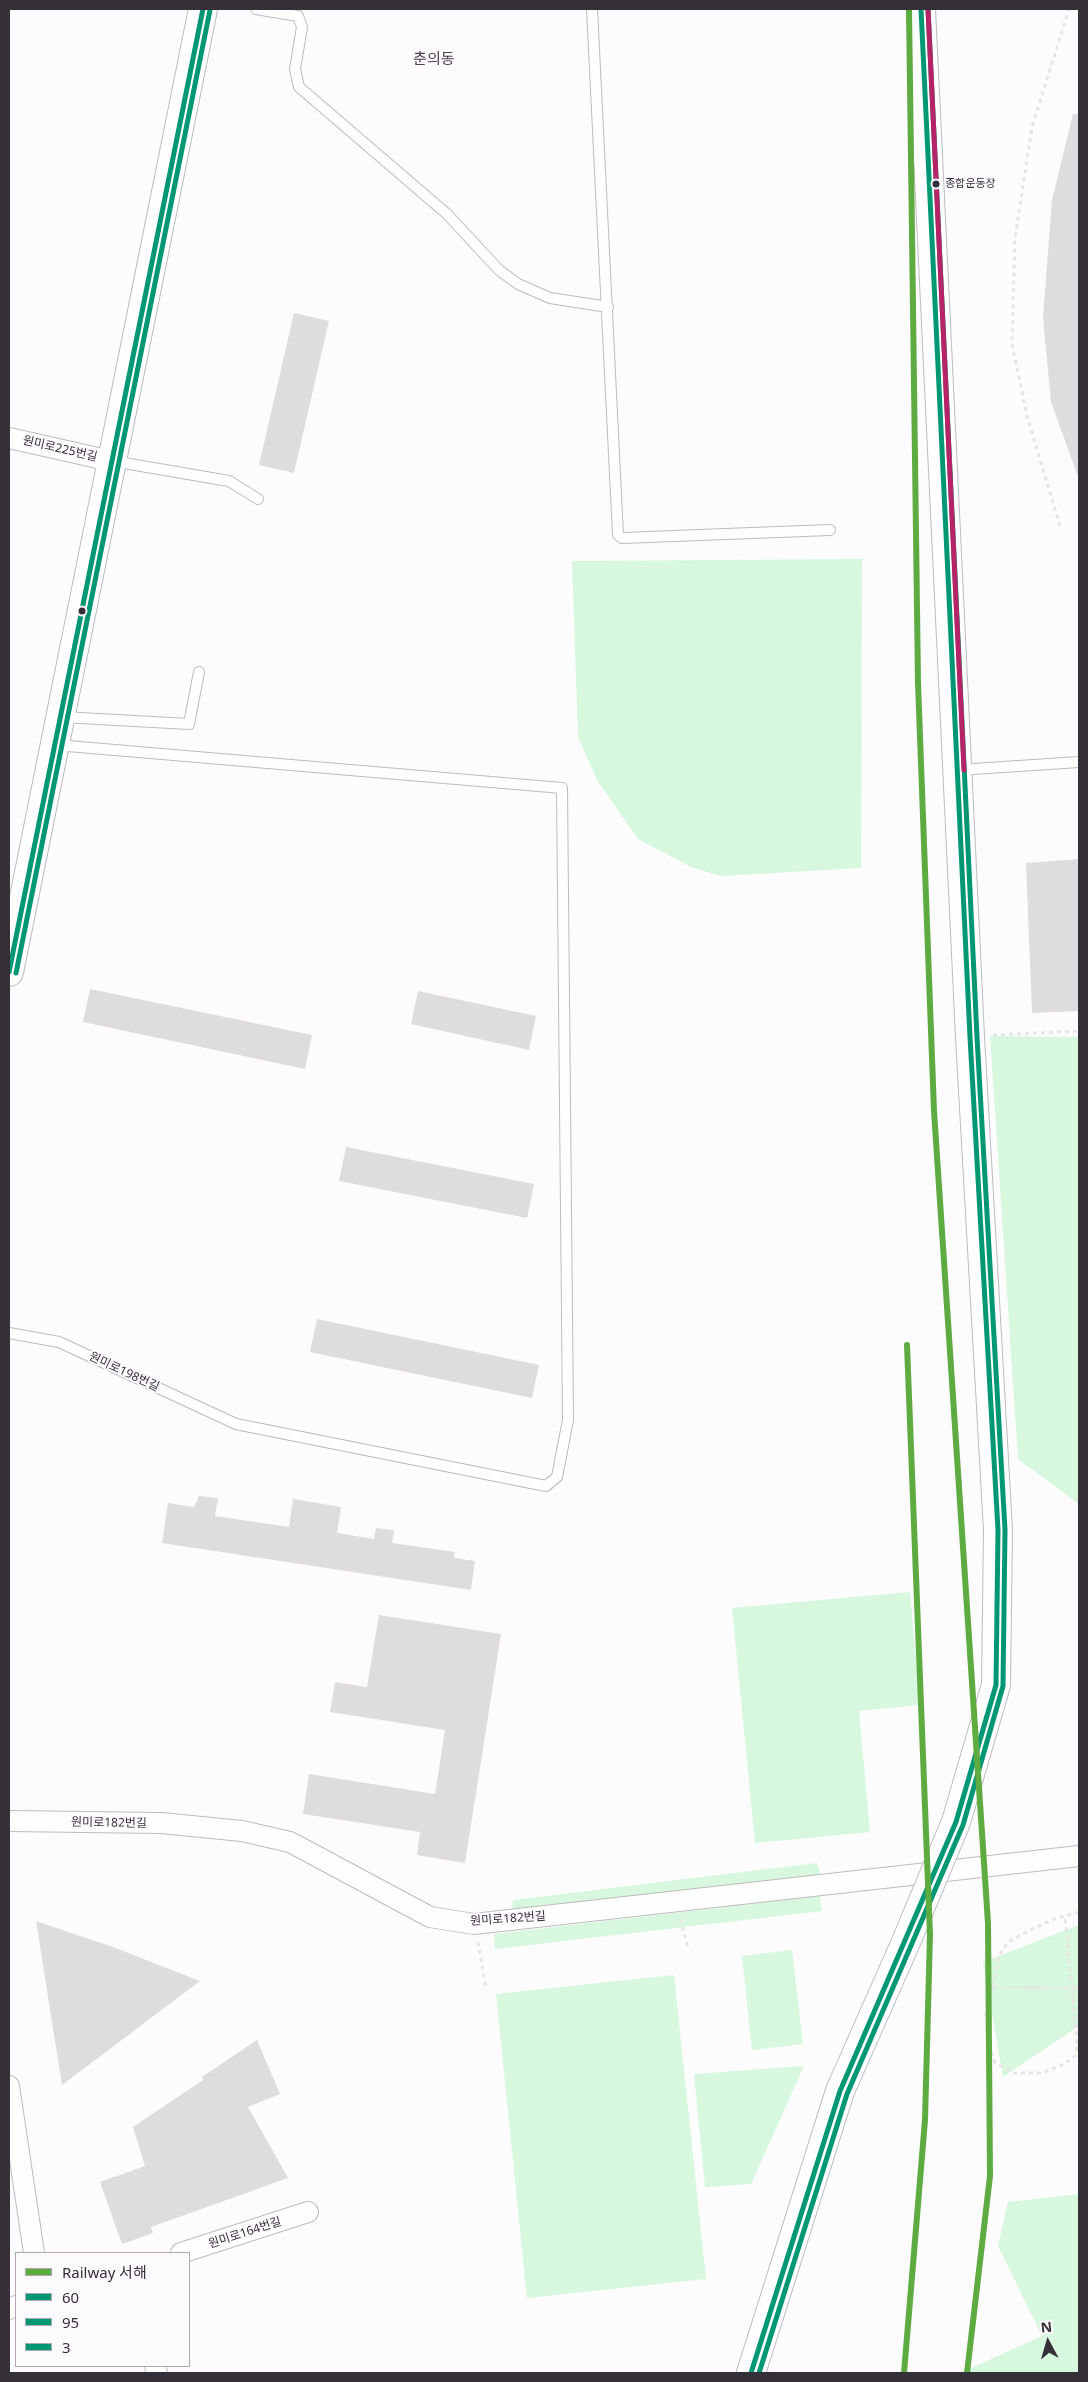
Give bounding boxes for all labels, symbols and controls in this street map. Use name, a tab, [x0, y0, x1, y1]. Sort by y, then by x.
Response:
district label: 춘의동	[413, 51, 455, 69]
place label: 종합운동장	[945, 177, 996, 191]
marker: 종합운동장	[931, 179, 941, 189]
street label: 원미로225번길	[21, 433, 99, 465]
unlabelled marker	[77, 606, 87, 616]
street label: 원미로198번길	[87, 1349, 161, 1395]
street label: 원미로182번길	[71, 1815, 147, 1831]
street label: 원미로182번길	[470, 1909, 546, 1929]
street label: 원미로164번길	[207, 2214, 283, 2252]
legend	[15, 2252, 190, 2367]
text: Railway 서해	[62, 2262, 147, 2282]
text: 60	[62, 2287, 79, 2307]
text: 95	[62, 2312, 79, 2332]
north arrow	[1023, 2317, 1073, 2367]
text: N	[1040, 2317, 1053, 2337]
text: 3	[62, 2337, 71, 2357]

